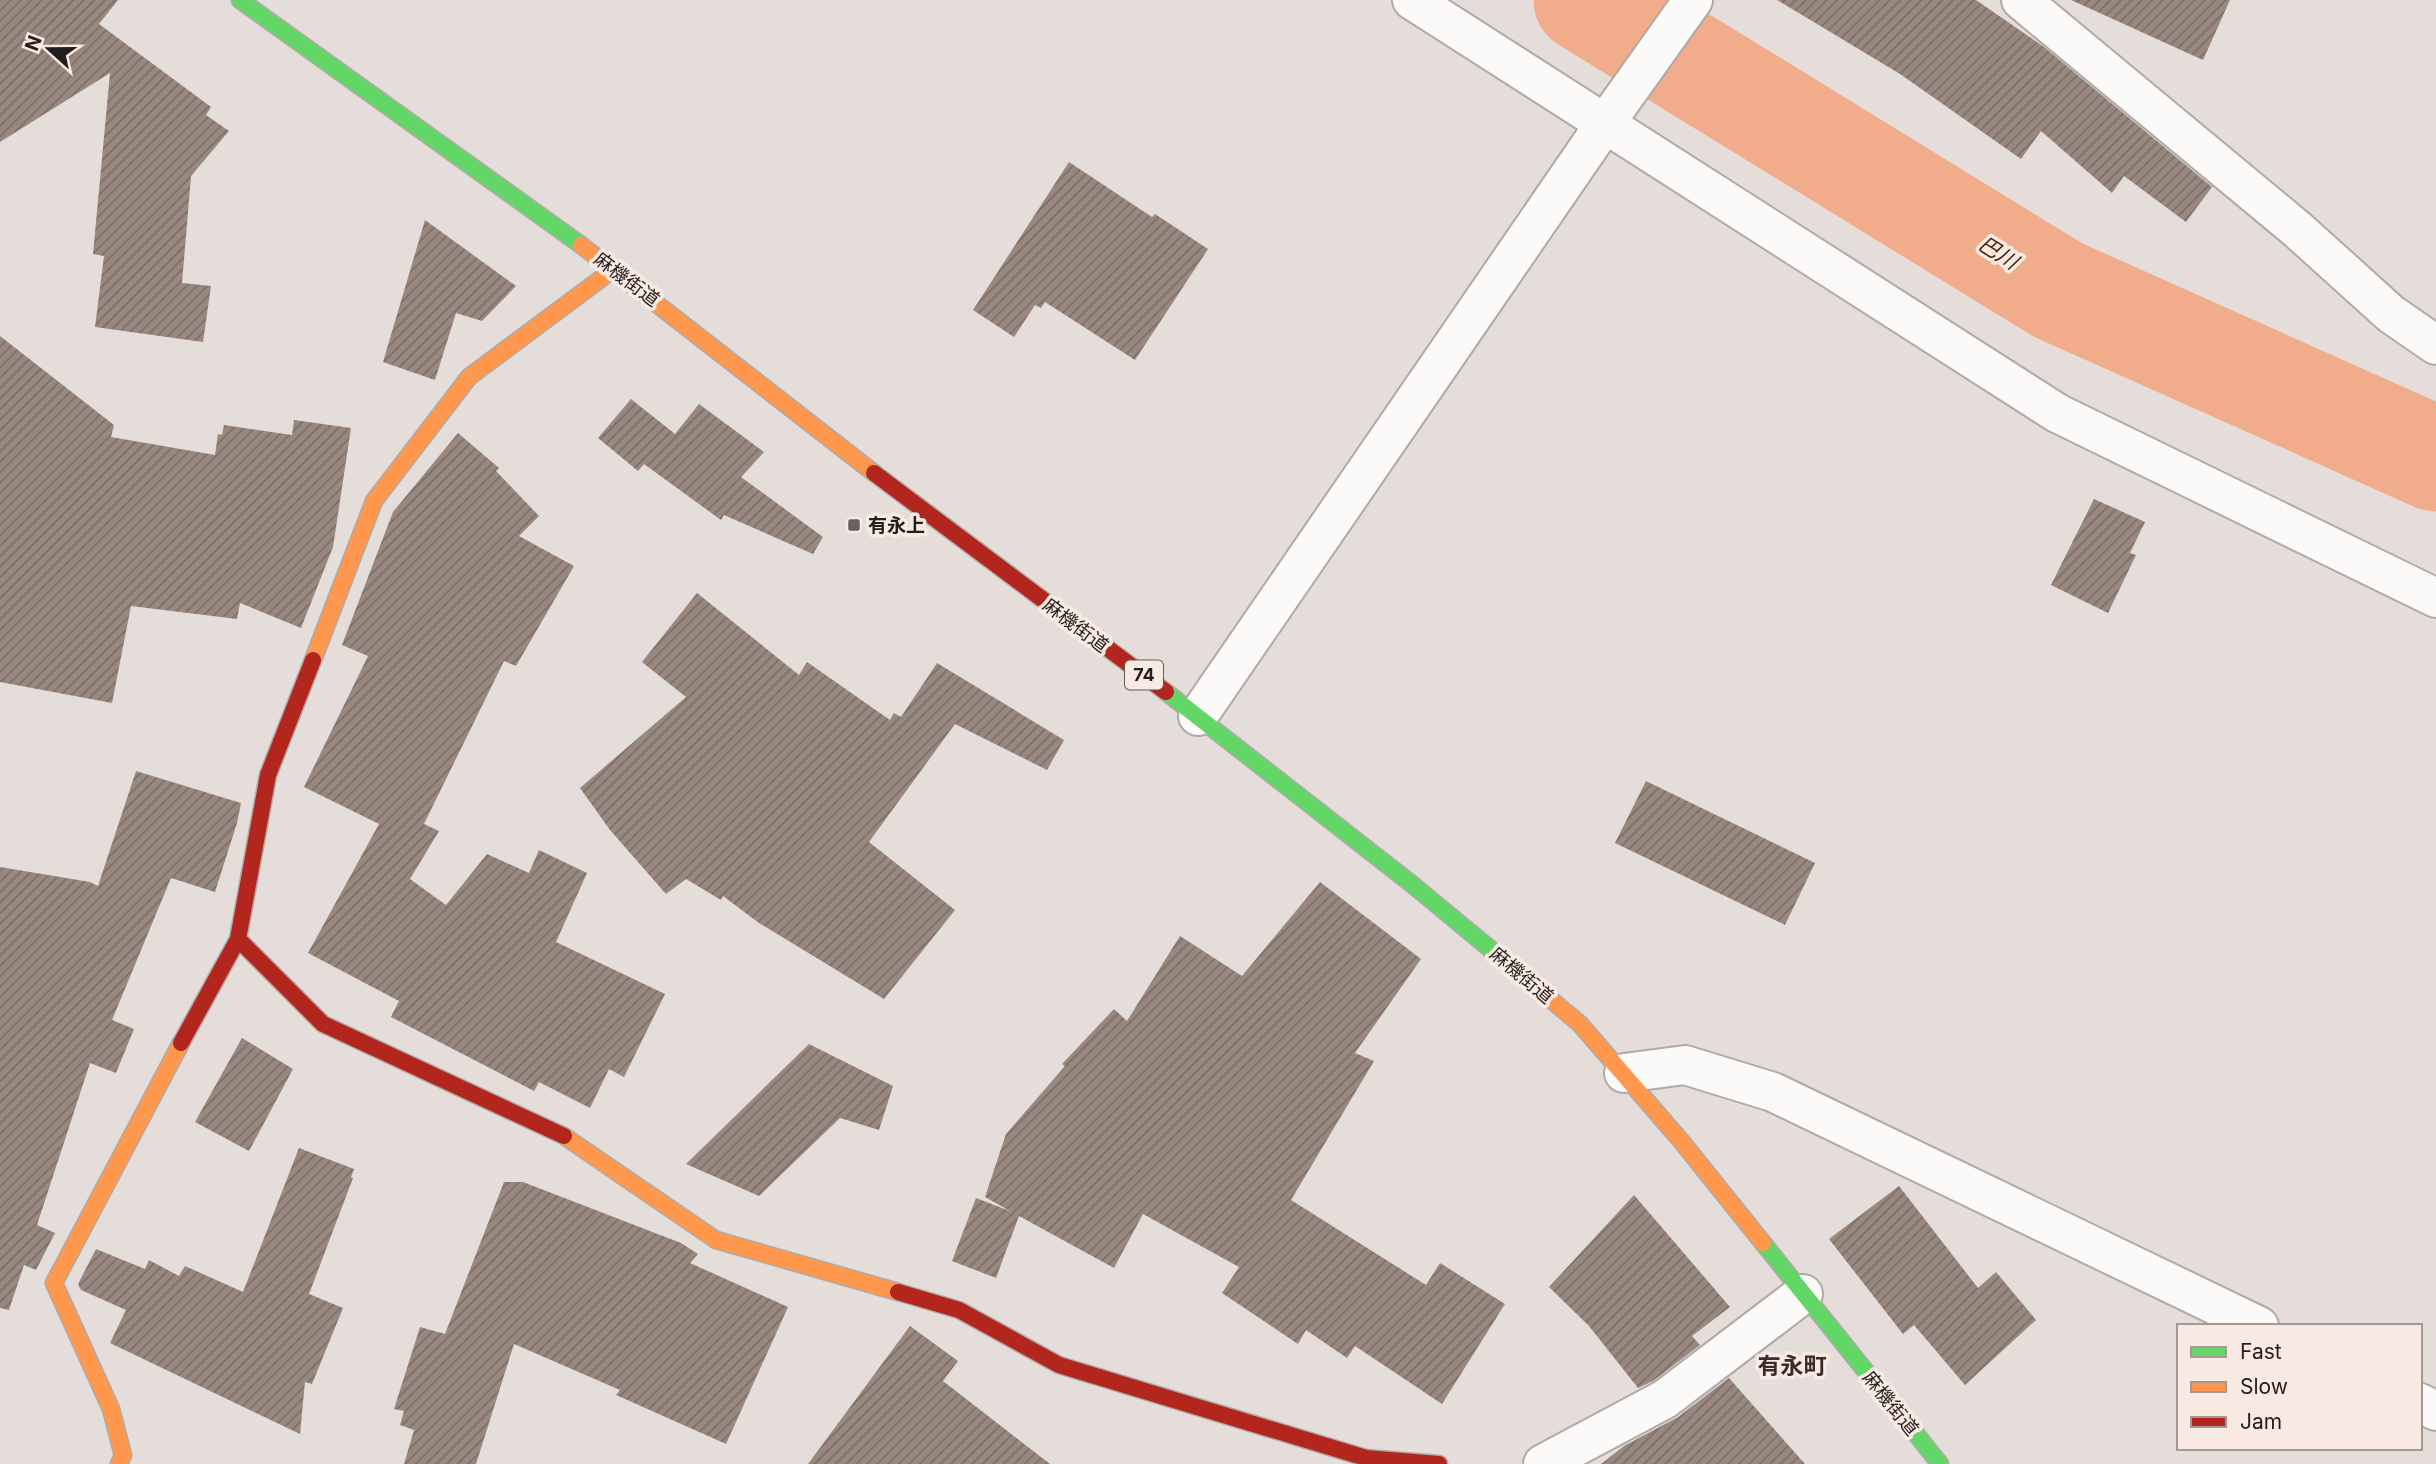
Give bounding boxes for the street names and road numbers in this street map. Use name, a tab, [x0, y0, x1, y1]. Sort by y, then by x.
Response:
street label: 麻機街道	[589, 247, 664, 311]
street label: 麻機街道	[1038, 593, 1113, 657]
road number: 74	[1125, 660, 1163, 690]
street label: 麻機街道	[1485, 942, 1558, 1009]
street label: 麻機街道	[1858, 1367, 1923, 1440]

